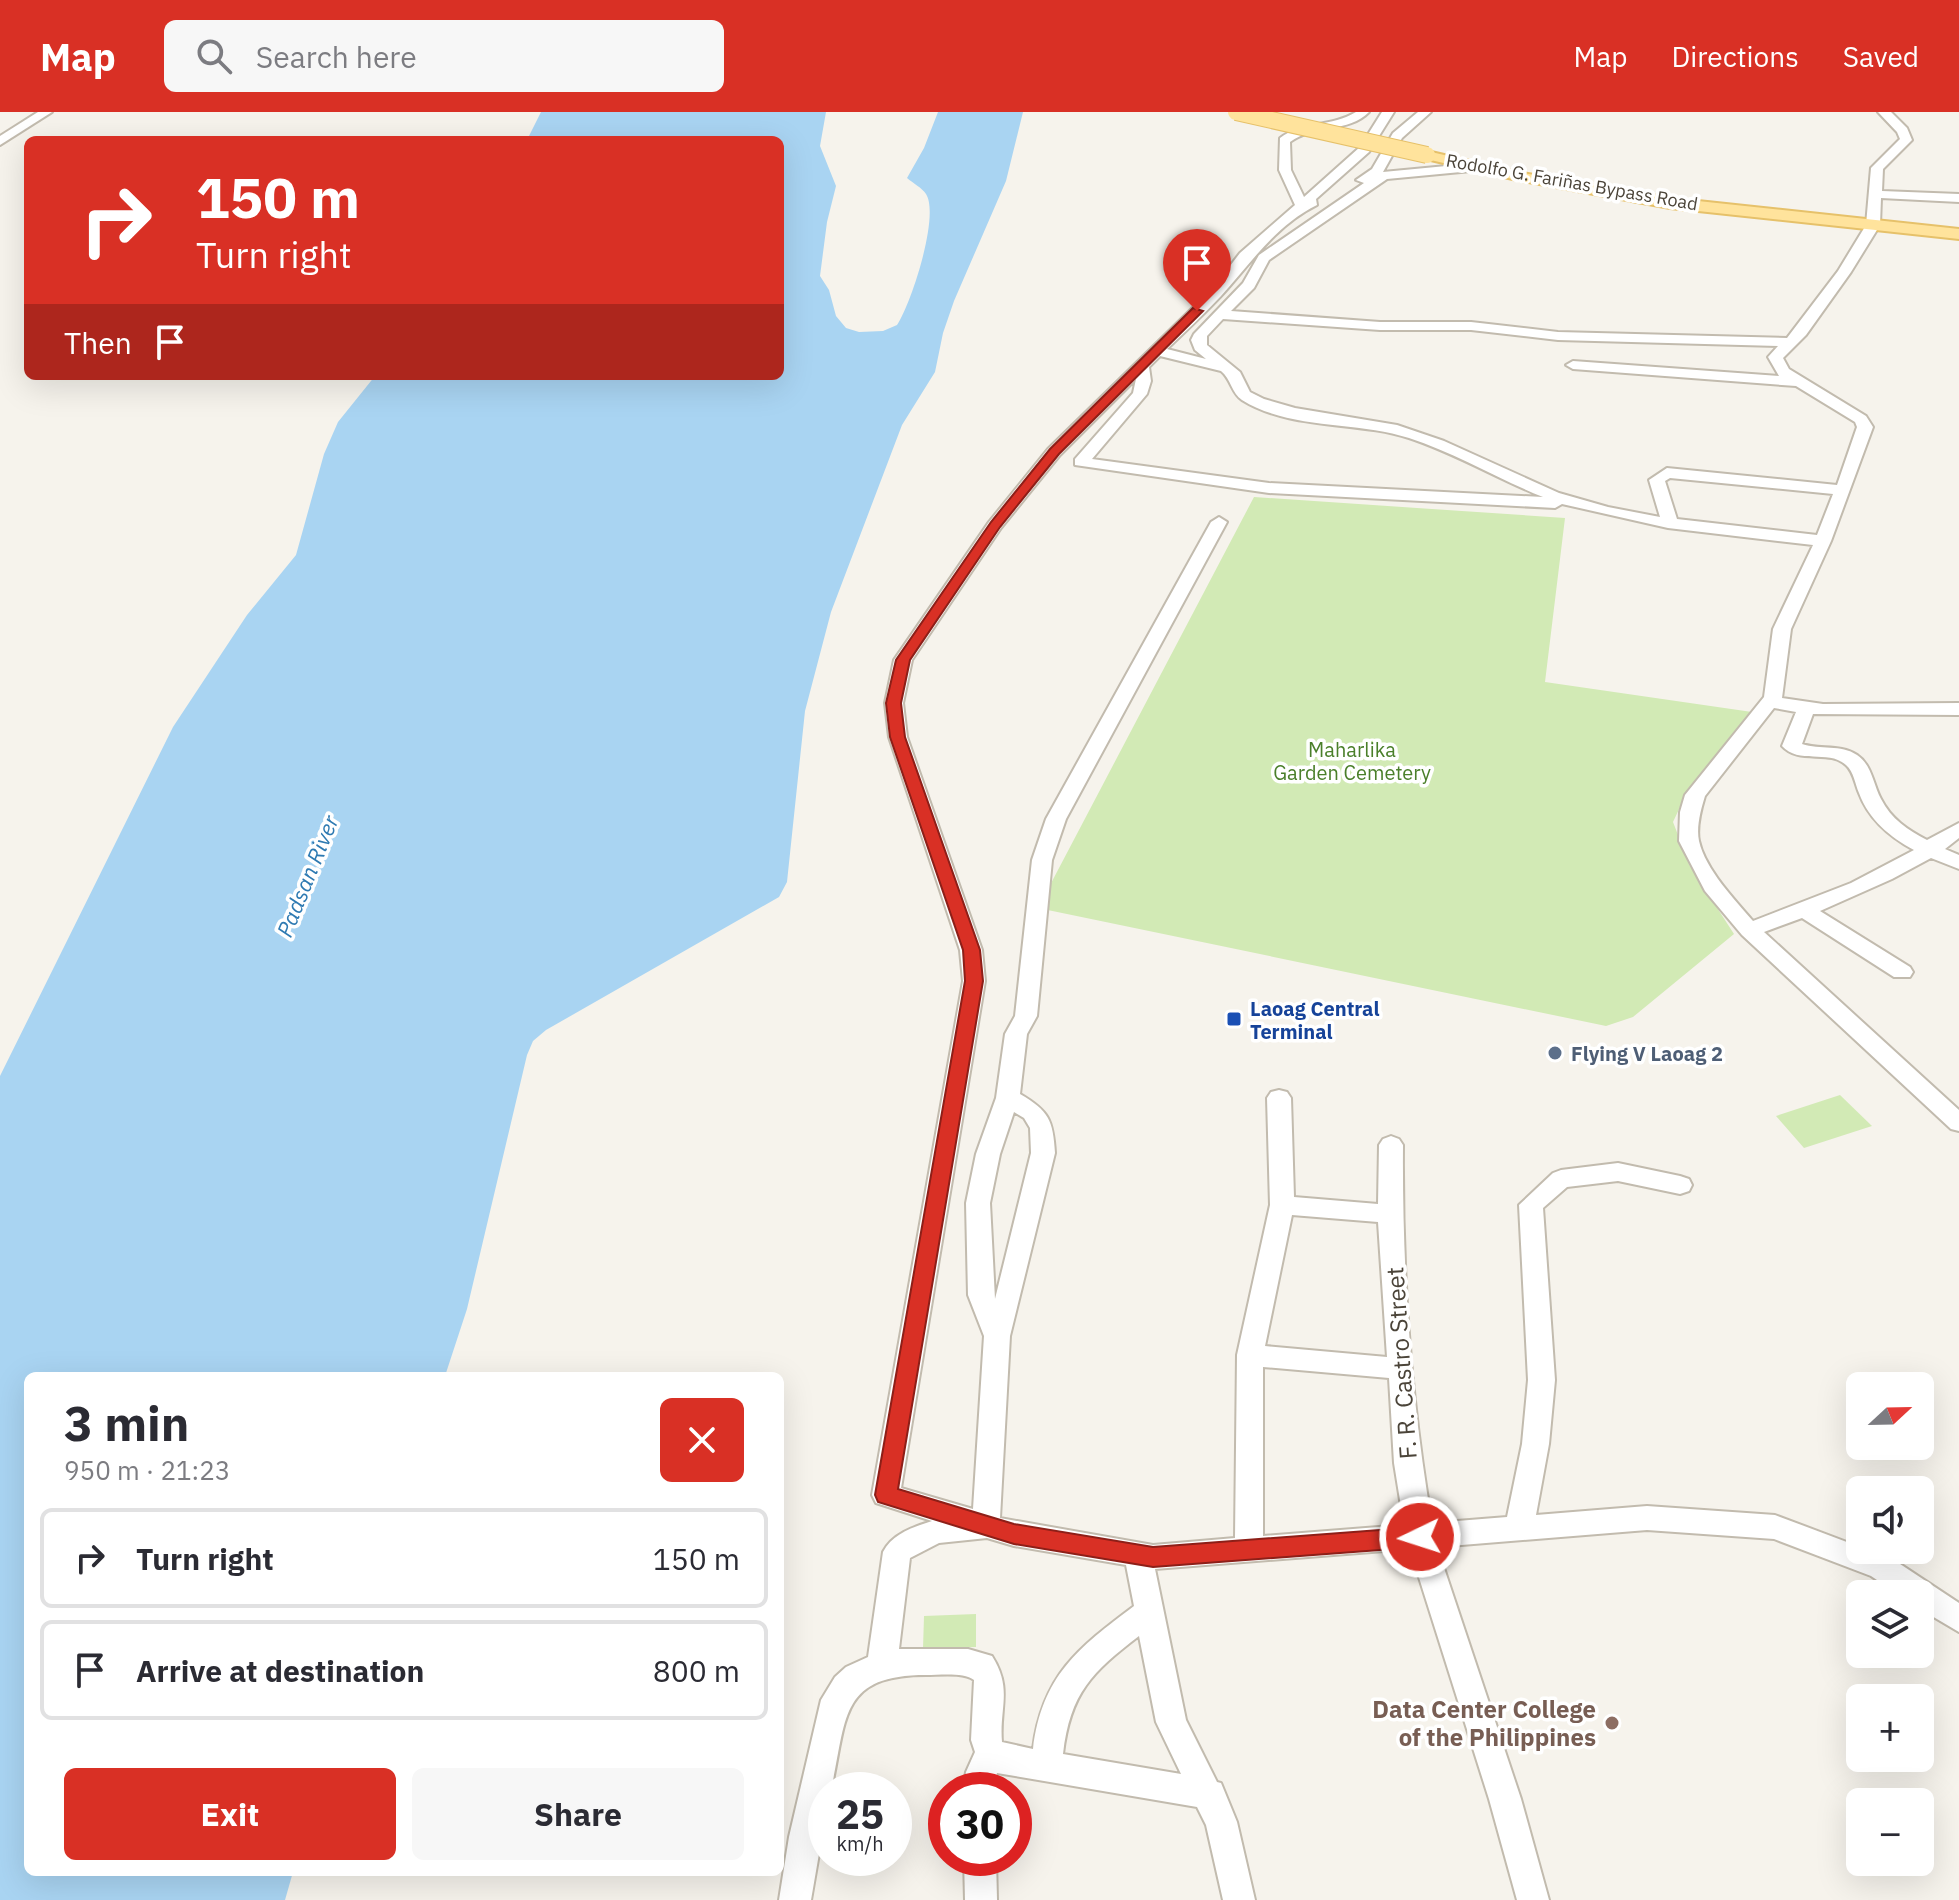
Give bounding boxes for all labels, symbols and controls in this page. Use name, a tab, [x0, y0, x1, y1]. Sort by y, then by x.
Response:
search box	[164, 20, 724, 92]
text: Map	[40, 32, 116, 81]
icon: search	[192, 34, 236, 78]
text: Search here	[256, 37, 417, 76]
text: Map	[1573, 38, 1627, 75]
text: Directions	[1671, 38, 1799, 75]
text: Saved	[1843, 38, 1919, 75]
street label: Rodolfo G. Fariñas Bypass Road	[1444, 149, 1700, 215]
text: 150 m	[196, 161, 360, 233]
icon: right	[64, 168, 168, 272]
pin	[1163, 229, 1231, 311]
text: Turn right	[196, 231, 352, 278]
icon: arrive	[1175, 241, 1219, 285]
icon: arrive	[148, 320, 192, 364]
text: Then	[64, 323, 132, 362]
park label: Maharlika Garden Cemetery	[1273, 736, 1431, 786]
water label: Padsan River	[270, 810, 345, 941]
place label: Laoag Central Terminal	[1250, 995, 1380, 1045]
marker: Laoag Central Terminal	[1225, 1010, 1243, 1028]
place label: Flying V Laoag 2	[1571, 1040, 1723, 1067]
marker: Flying V Laoag 2	[1546, 1044, 1564, 1062]
street label: F. R. Castro Street	[1378, 1266, 1424, 1460]
north arrow	[1846, 1372, 1934, 1460]
map controls	[1846, 1372, 1934, 1876]
text: 3 min	[64, 1392, 189, 1454]
button: close	[660, 1398, 744, 1482]
text: 950 m · 21:23	[64, 1453, 230, 1487]
button: sound	[1846, 1476, 1934, 1564]
position arrow	[1378, 1495, 1462, 1579]
icon: right	[68, 1536, 112, 1580]
text: Turn right	[136, 1539, 274, 1578]
text: 150 m	[653, 1539, 740, 1578]
button: layers	[1846, 1580, 1934, 1668]
icon: arrive	[68, 1648, 112, 1692]
text: Arrive at destination	[136, 1651, 424, 1690]
text: 800 m	[653, 1651, 740, 1690]
button: +	[1846, 1684, 1934, 1772]
place label: Data Center College of the Philippines	[1372, 1693, 1596, 1753]
marker: Data Center College of the Philippines	[1603, 1714, 1621, 1732]
button: Exit	[64, 1768, 396, 1860]
button: Share	[412, 1768, 744, 1860]
speed limit sign: 30	[928, 1772, 1032, 1876]
text: 25	[836, 1788, 884, 1840]
button: −	[1846, 1788, 1934, 1876]
text: km/h	[836, 1830, 884, 1857]

